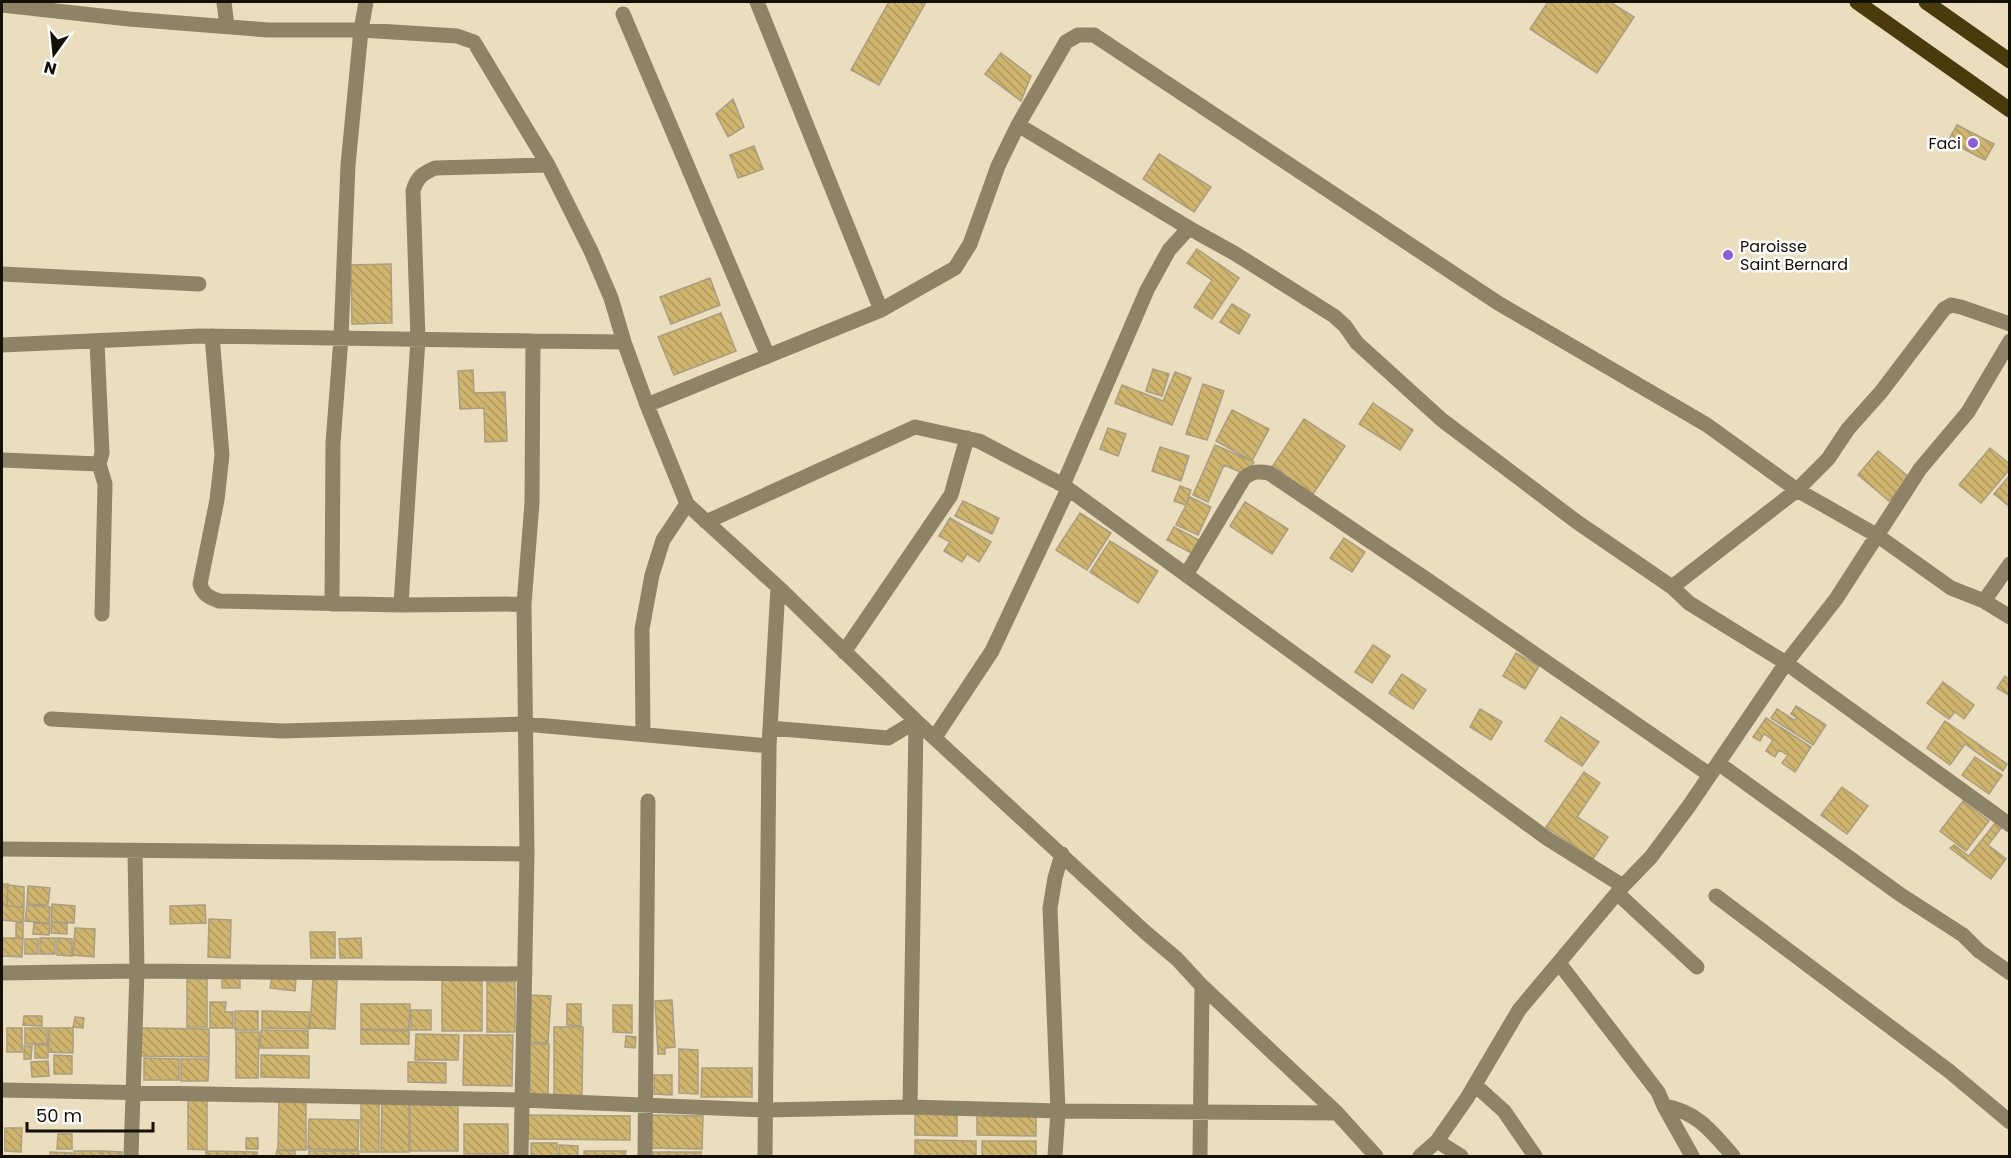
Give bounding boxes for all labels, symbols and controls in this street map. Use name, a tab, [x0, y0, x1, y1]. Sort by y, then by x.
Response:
north arrow	[24, 24, 84, 84]
text: N	[41, 55, 59, 81]
place label: Faci	[1928, 132, 1961, 155]
marker: Faci	[1966, 136, 1980, 150]
place label: Paroisse Saint Bernard	[1740, 235, 1848, 276]
marker: Paroisse Saint Bernard	[1721, 248, 1735, 262]
scale bar	[27, 1095, 153, 1133]
text: 50 m	[36, 1103, 82, 1128]

